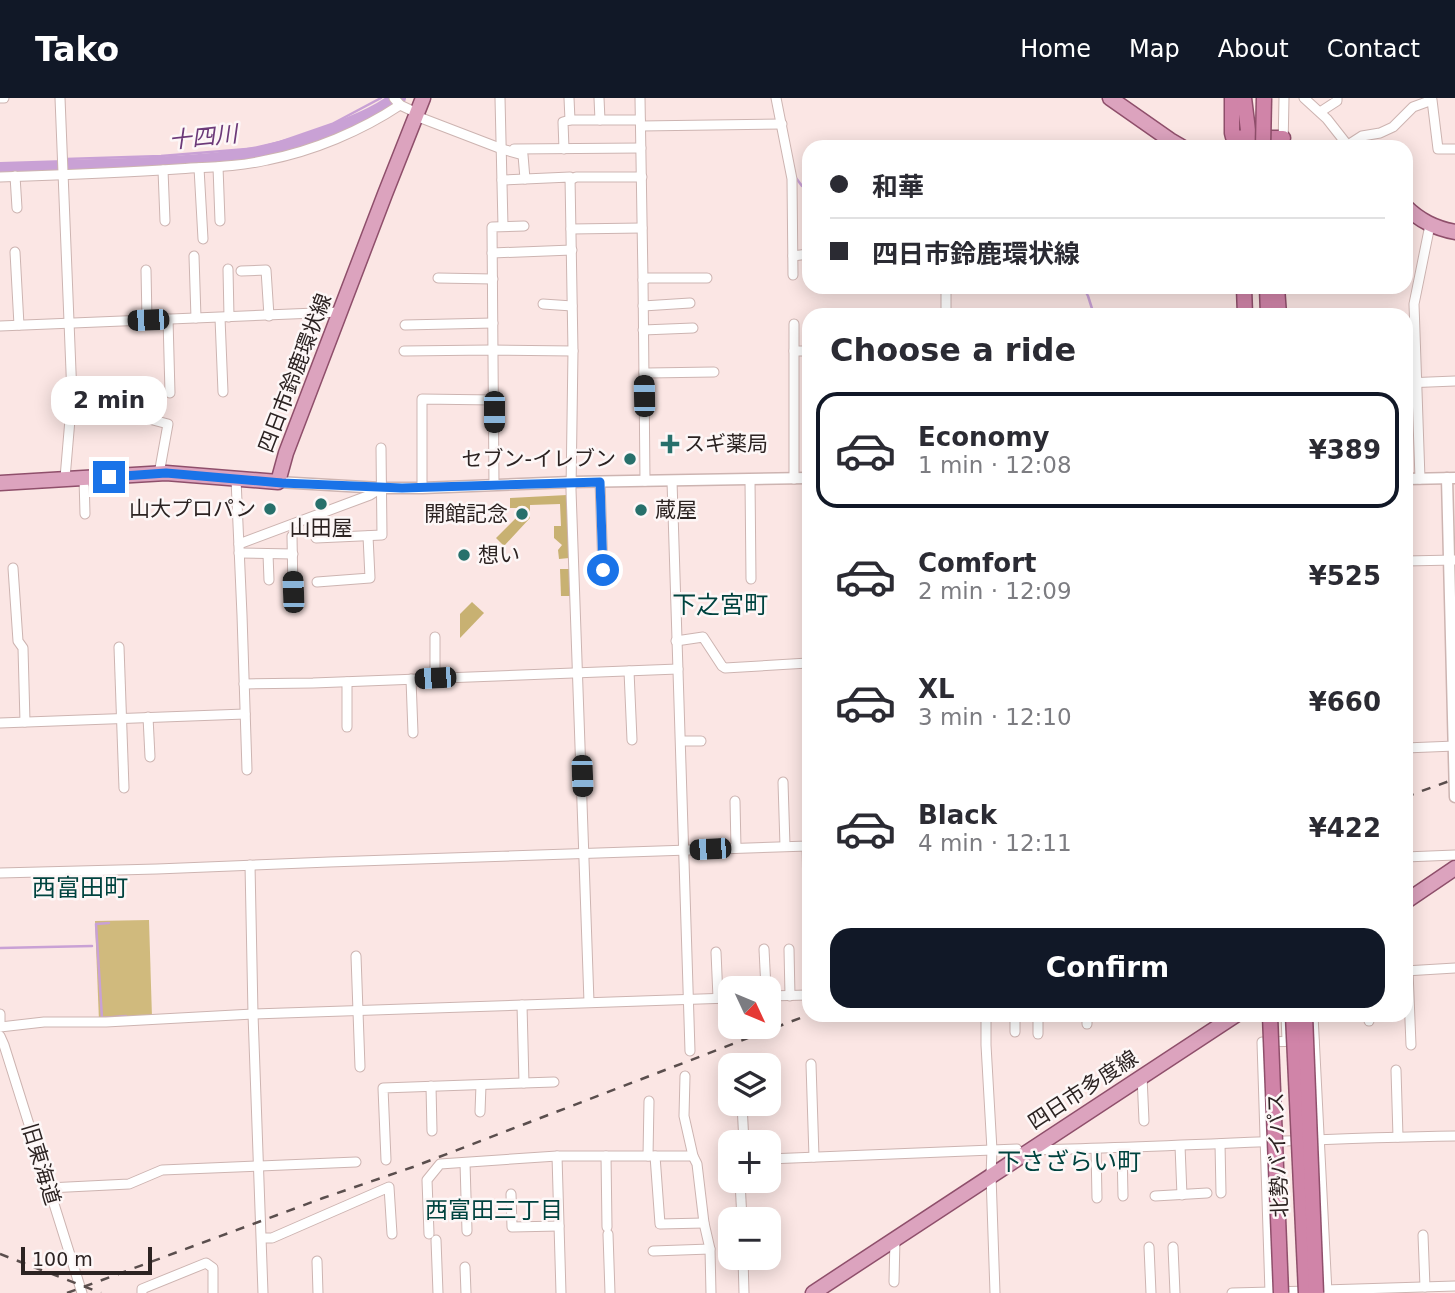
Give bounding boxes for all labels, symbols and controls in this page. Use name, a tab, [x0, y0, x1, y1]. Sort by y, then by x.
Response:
text: Tako	[35, 30, 119, 69]
text: Home	[1020, 35, 1091, 63]
text: Map	[1129, 35, 1180, 63]
text: About	[1218, 35, 1289, 63]
text: Contact	[1327, 35, 1420, 63]
water label: 十四川	[167, 120, 242, 154]
text: 和華	[872, 172, 924, 202]
text: 四日市鈴鹿環状線	[872, 239, 1080, 269]
street label: 四日市鈴鹿環状線	[254, 290, 336, 456]
car	[127, 309, 170, 331]
text: Choose a ride	[830, 331, 1076, 369]
car	[634, 375, 655, 417]
callout: 2 min	[51, 376, 167, 424]
text: 2 min	[73, 387, 145, 413]
car	[484, 391, 505, 433]
icon: car	[834, 419, 897, 482]
text: Economy	[918, 422, 1049, 452]
place label: スギ薬局	[684, 432, 768, 456]
text: ¥389	[1309, 435, 1381, 465]
marker: スギ薬局	[662, 436, 678, 452]
place label: セブン-イレブン	[461, 447, 616, 471]
marker: セブン-イレブン	[622, 451, 638, 467]
text: 1 min · 12:08	[918, 452, 1072, 478]
route end	[93, 461, 125, 493]
marker: 山田屋	[313, 496, 329, 512]
place label: 山大プロパン	[129, 497, 256, 521]
place label: 蔵屋	[655, 498, 697, 522]
marker: 山大プロパン	[262, 501, 278, 517]
place label: 開館記念	[424, 502, 508, 526]
marker: 蔵屋	[633, 502, 649, 518]
marker: 開館記念	[514, 506, 530, 522]
place label: 山田屋	[290, 516, 353, 540]
place label: 想い	[478, 543, 520, 567]
icon: car	[834, 545, 897, 608]
marker: 想い	[456, 547, 472, 563]
text: Comfort	[918, 548, 1036, 578]
route start	[587, 554, 619, 586]
text: ¥525	[1309, 561, 1381, 591]
car	[282, 571, 305, 613]
text: 2 min · 12:09	[918, 578, 1072, 604]
district label: 下之宮町	[672, 591, 768, 619]
car	[414, 666, 457, 690]
icon: car	[834, 671, 897, 734]
text: XL	[918, 674, 955, 704]
text: ¥660	[1309, 687, 1381, 717]
text: 3 min · 12:10	[918, 704, 1072, 730]
car	[571, 755, 594, 797]
icon: car	[834, 797, 897, 860]
text: Black	[918, 800, 997, 830]
text: ¥422	[1309, 813, 1381, 843]
text: 4 min · 12:11	[918, 830, 1072, 856]
car	[689, 837, 732, 861]
district label: 西富田町	[32, 874, 128, 902]
button: Confirm	[830, 928, 1385, 1008]
north arrow	[718, 976, 780, 1040]
map controls	[718, 976, 781, 1270]
street label: 四日市多度線	[1024, 1046, 1142, 1134]
button: layers	[718, 1053, 781, 1116]
street label: 北勢バイパス	[1264, 1092, 1292, 1218]
street label: 旧東海道	[17, 1120, 65, 1208]
button: +	[718, 1130, 781, 1193]
district label: 下さざらい町	[997, 1148, 1141, 1176]
district label: 西富田三丁目	[425, 1197, 563, 1223]
button: −	[718, 1207, 781, 1270]
scale bar	[21, 1244, 152, 1276]
text: 100 m	[32, 1248, 93, 1270]

